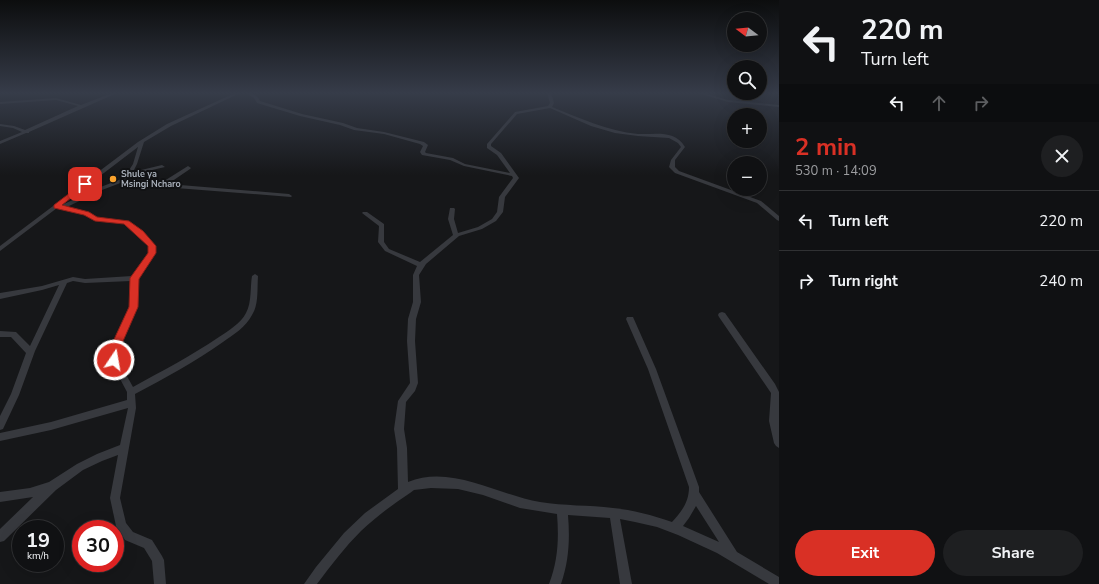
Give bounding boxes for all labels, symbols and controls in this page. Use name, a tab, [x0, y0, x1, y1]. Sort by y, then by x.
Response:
text: 220 m	[861, 11, 944, 49]
north arrow	[727, 12, 767, 52]
map controls	[727, 12, 767, 196]
icon: left	[795, 16, 847, 68]
text: Turn left	[861, 47, 929, 71]
button: search	[727, 60, 767, 100]
icon: left	[886, 92, 908, 114]
icon: ahead	[928, 92, 950, 114]
icon: right	[970, 92, 992, 114]
button: +	[727, 108, 767, 148]
text: 2 min	[795, 131, 857, 163]
button: close	[1041, 135, 1083, 177]
button: −	[727, 156, 767, 196]
text: 530 m · 14:09	[795, 162, 877, 180]
pin	[68, 167, 102, 201]
place label: Shule ya Msingi Ncharo	[121, 168, 181, 190]
icon: arrive	[74, 173, 96, 195]
marker: Shule ya Msingi Ncharo	[108, 174, 118, 184]
icon: left	[795, 210, 817, 232]
text: Turn left	[829, 211, 888, 231]
text: 220 m	[1039, 211, 1083, 231]
icon: right	[795, 270, 817, 292]
text: Turn right	[829, 271, 898, 291]
text: 240 m	[1039, 271, 1083, 291]
position arrow	[93, 339, 135, 381]
speed limit sign: 30	[72, 520, 124, 572]
text: 19	[26, 527, 50, 554]
button: Exit	[795, 530, 935, 576]
button: Share	[943, 530, 1083, 576]
text: km/h	[27, 549, 49, 563]

